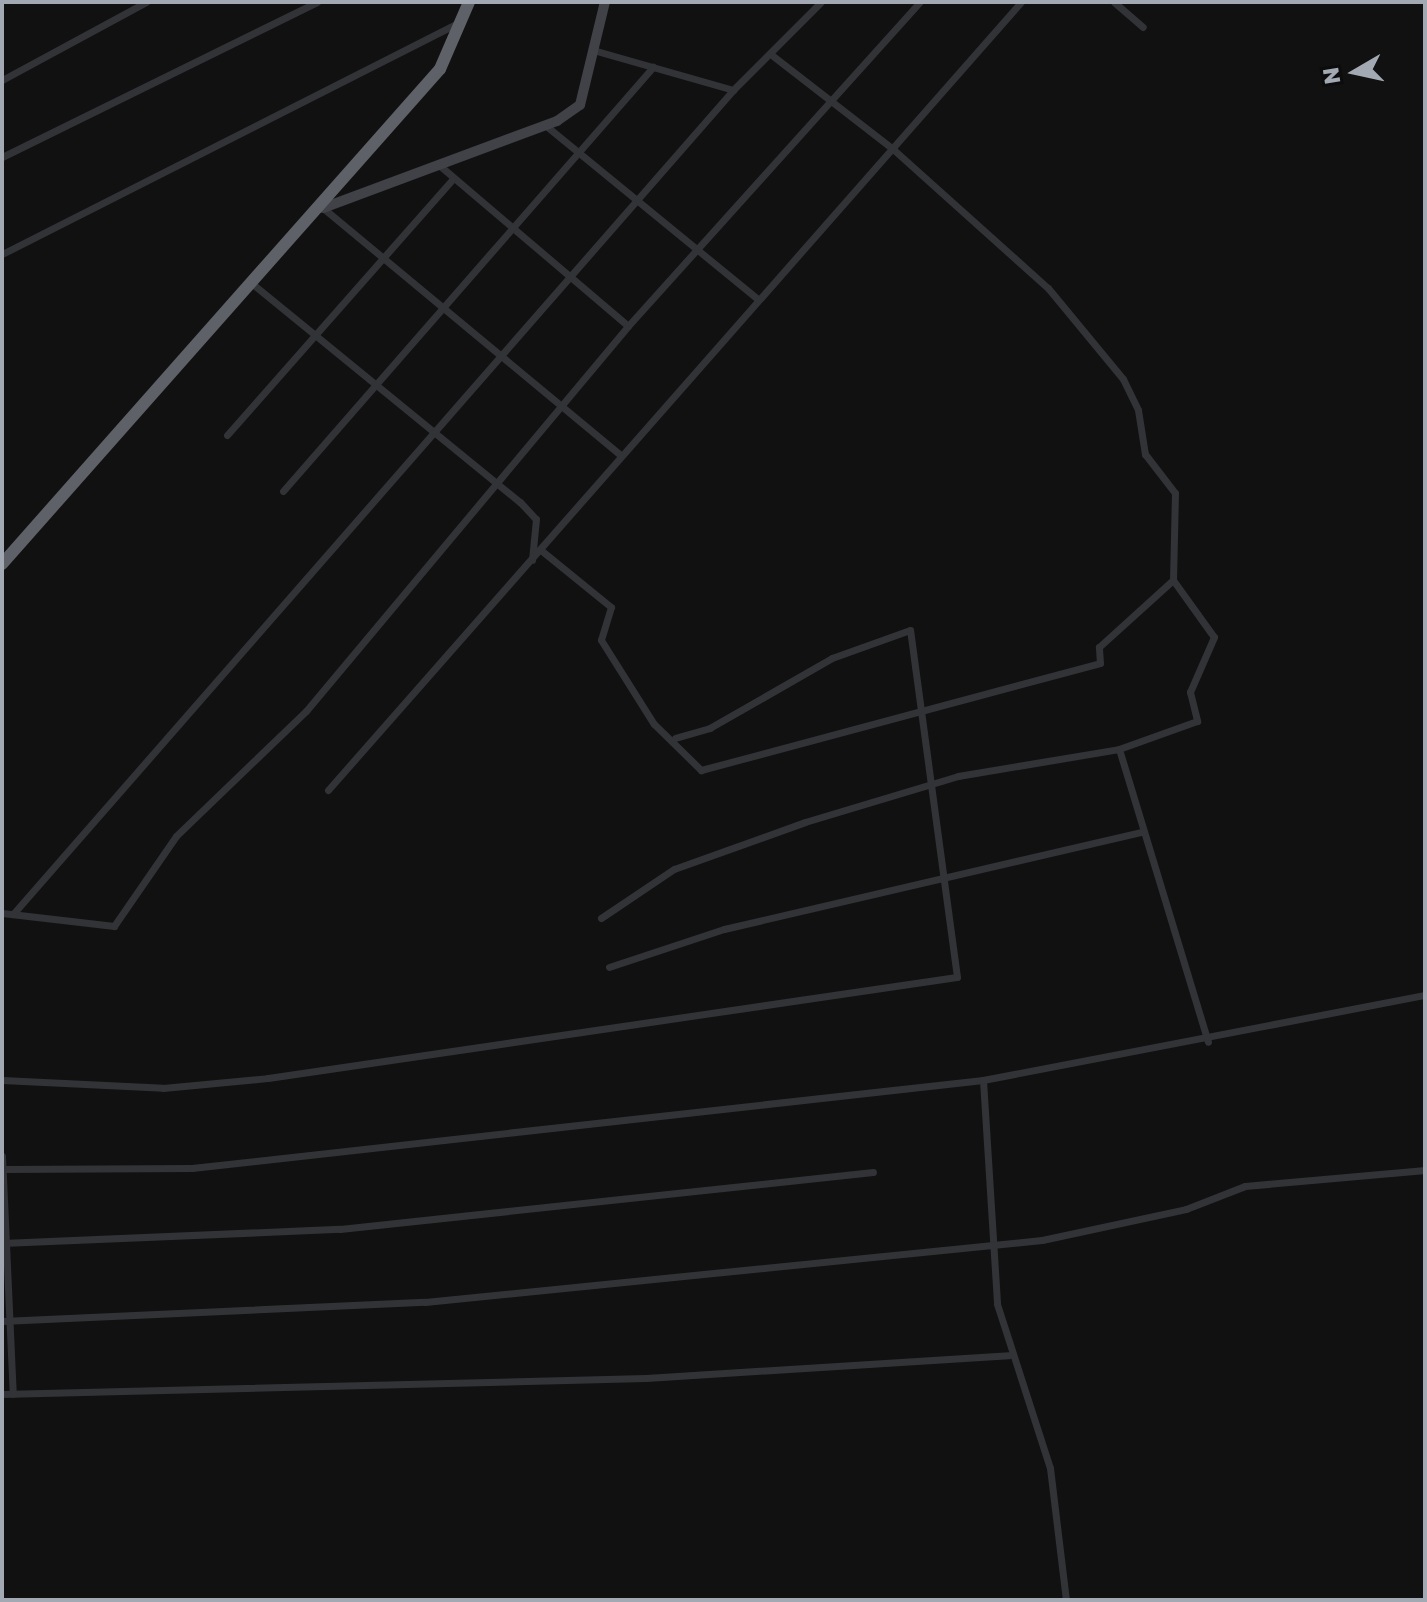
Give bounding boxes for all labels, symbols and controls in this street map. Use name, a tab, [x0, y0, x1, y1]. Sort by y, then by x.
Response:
north arrow	[1315, 32, 1395, 112]
text: N	[1316, 65, 1345, 86]

